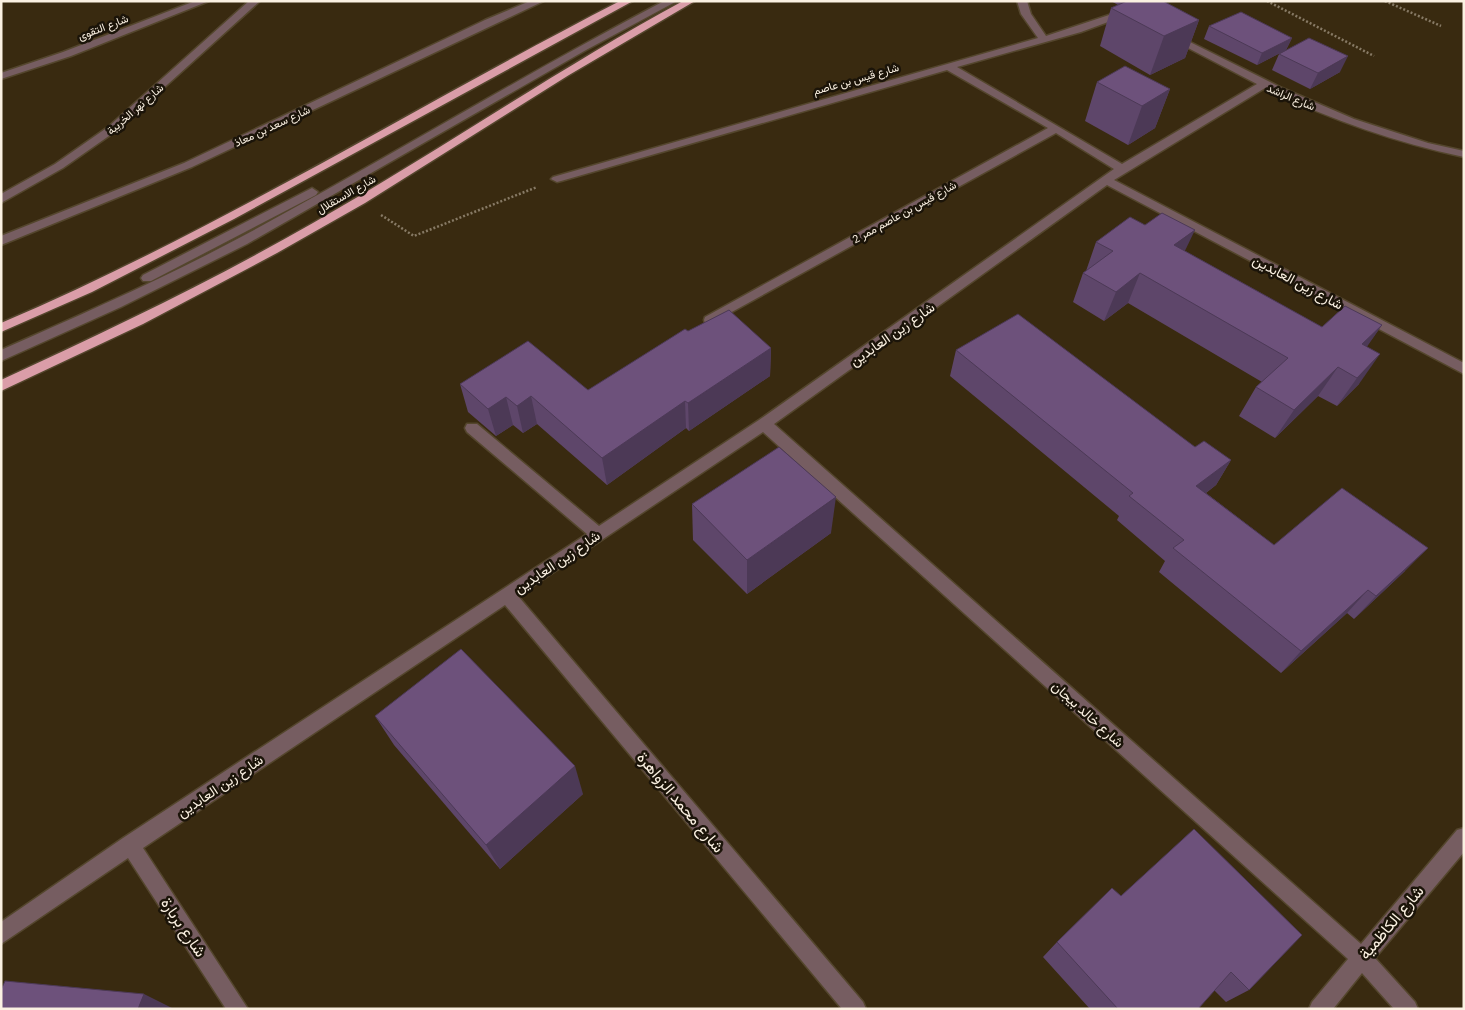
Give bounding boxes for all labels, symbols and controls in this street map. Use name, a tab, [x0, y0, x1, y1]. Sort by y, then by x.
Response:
street label: شارع التقوى	[76, 11, 131, 44]
street label: شارع قيس بن عاصم	[812, 60, 901, 99]
street label: شارع نهر الخريبة	[104, 80, 167, 138]
street label: شارع الراشد	[1264, 81, 1318, 114]
street label: شارع سعد بن معاذ	[232, 102, 313, 151]
street label: شارع الاستقلال	[314, 171, 379, 217]
street label: شارع قيس بن عاصم ممر 2	[850, 177, 959, 247]
street label: شارع زين العابدين	[1249, 251, 1346, 315]
street label: شارع زين العابدين	[846, 298, 939, 372]
street label: شارع زين العابدين	[511, 527, 605, 599]
street label: شارع خالد بيجان	[1047, 677, 1128, 753]
street label: شارع محمد الزواهرة	[631, 748, 729, 858]
street label: شارع زين العابدين	[174, 751, 268, 823]
street label: شارع الكاظمية	[1354, 881, 1429, 964]
street label: شارع بربارة	[155, 894, 211, 962]

